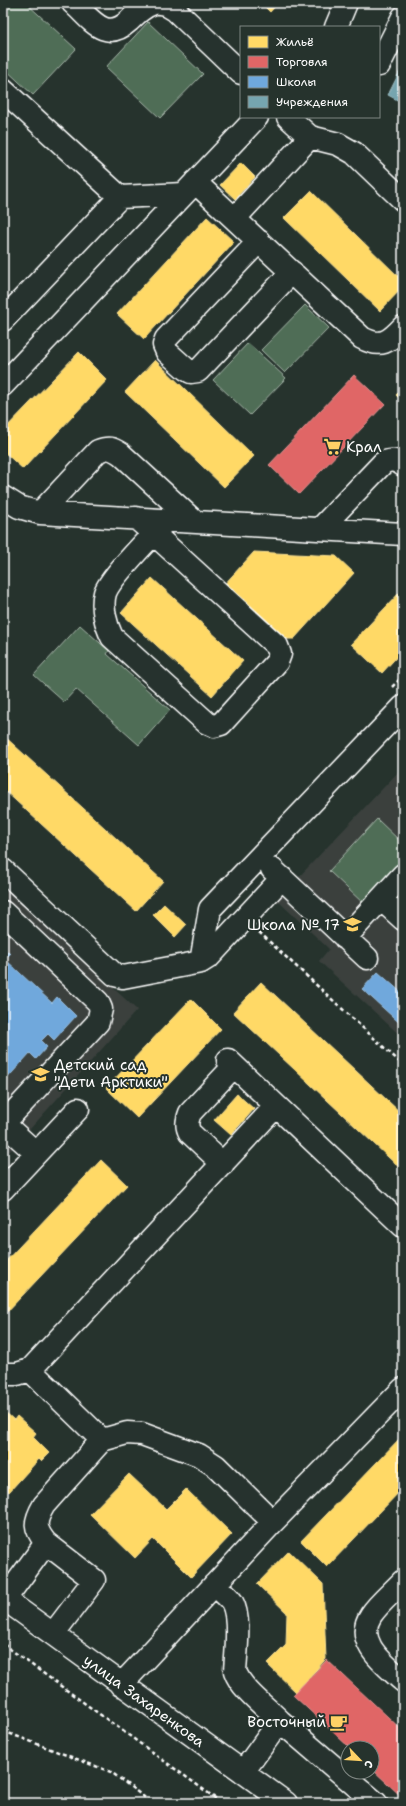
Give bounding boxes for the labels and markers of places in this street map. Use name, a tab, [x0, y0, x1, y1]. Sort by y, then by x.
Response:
supermarket icon: Крал	[323, 437, 343, 457]
place label: Крал	[346, 437, 382, 457]
place label: Школа № 17	[247, 915, 340, 935]
school or university icon: Школа № 17	[343, 915, 363, 935]
place label: Детский сад "Дети Арктики"	[54, 1055, 168, 1092]
school or university icon: Детский сад "Дети Арктики"	[31, 1064, 51, 1084]
place label: Восточный	[247, 1712, 326, 1732]
cafe icon: Восточный	[329, 1712, 349, 1732]

